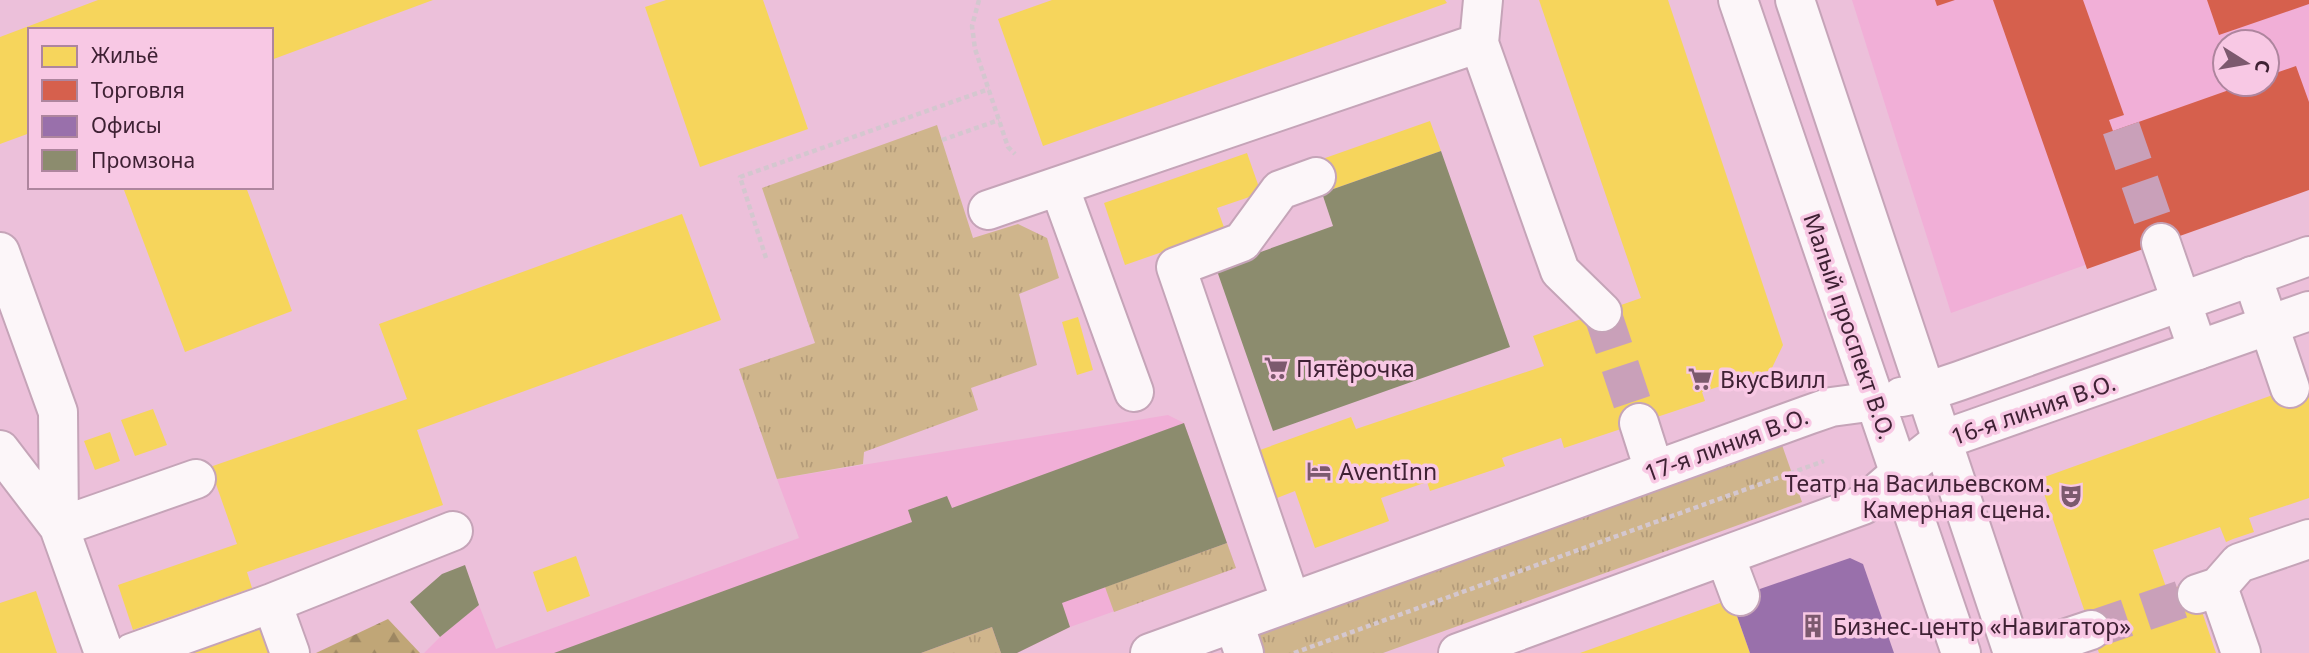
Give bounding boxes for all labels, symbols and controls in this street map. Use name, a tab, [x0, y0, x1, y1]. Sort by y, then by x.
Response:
legend	[28, 28, 273, 189]
north arrow	[2211, 28, 2281, 98]
text: Жильё	[91, 41, 158, 69]
text: С	[2249, 58, 2277, 75]
text: Торговля	[91, 76, 185, 104]
text: Офисы	[91, 111, 162, 139]
text: Промзона	[91, 146, 195, 174]
street label: Малый проспект В.О.	[1796, 209, 1904, 443]
place label: Пятёрочка	[1296, 352, 1415, 384]
supermarket icon: Пятёрочка	[1262, 354, 1290, 382]
place label: ВкусВилл	[1720, 363, 1826, 395]
supermarket icon: ВкусВилл	[1686, 365, 1714, 393]
street label: 16-я линия В.О.	[1946, 366, 2120, 452]
street label: 17-я линия В.О.	[1640, 400, 1812, 488]
place label: AventInn	[1339, 455, 1437, 487]
hotel icon: AventInn	[1305, 457, 1333, 485]
place label: Театр на Васильевском. Камерная сцена.	[1785, 467, 2051, 525]
theatre icon: Театр на Васильевском. Камерная сцена.	[2057, 482, 2085, 510]
place label: Бизнес-центр «Навигатор»	[1833, 610, 2131, 642]
building icon: Бизнес-центр «Навигатор»	[1799, 612, 1827, 640]

